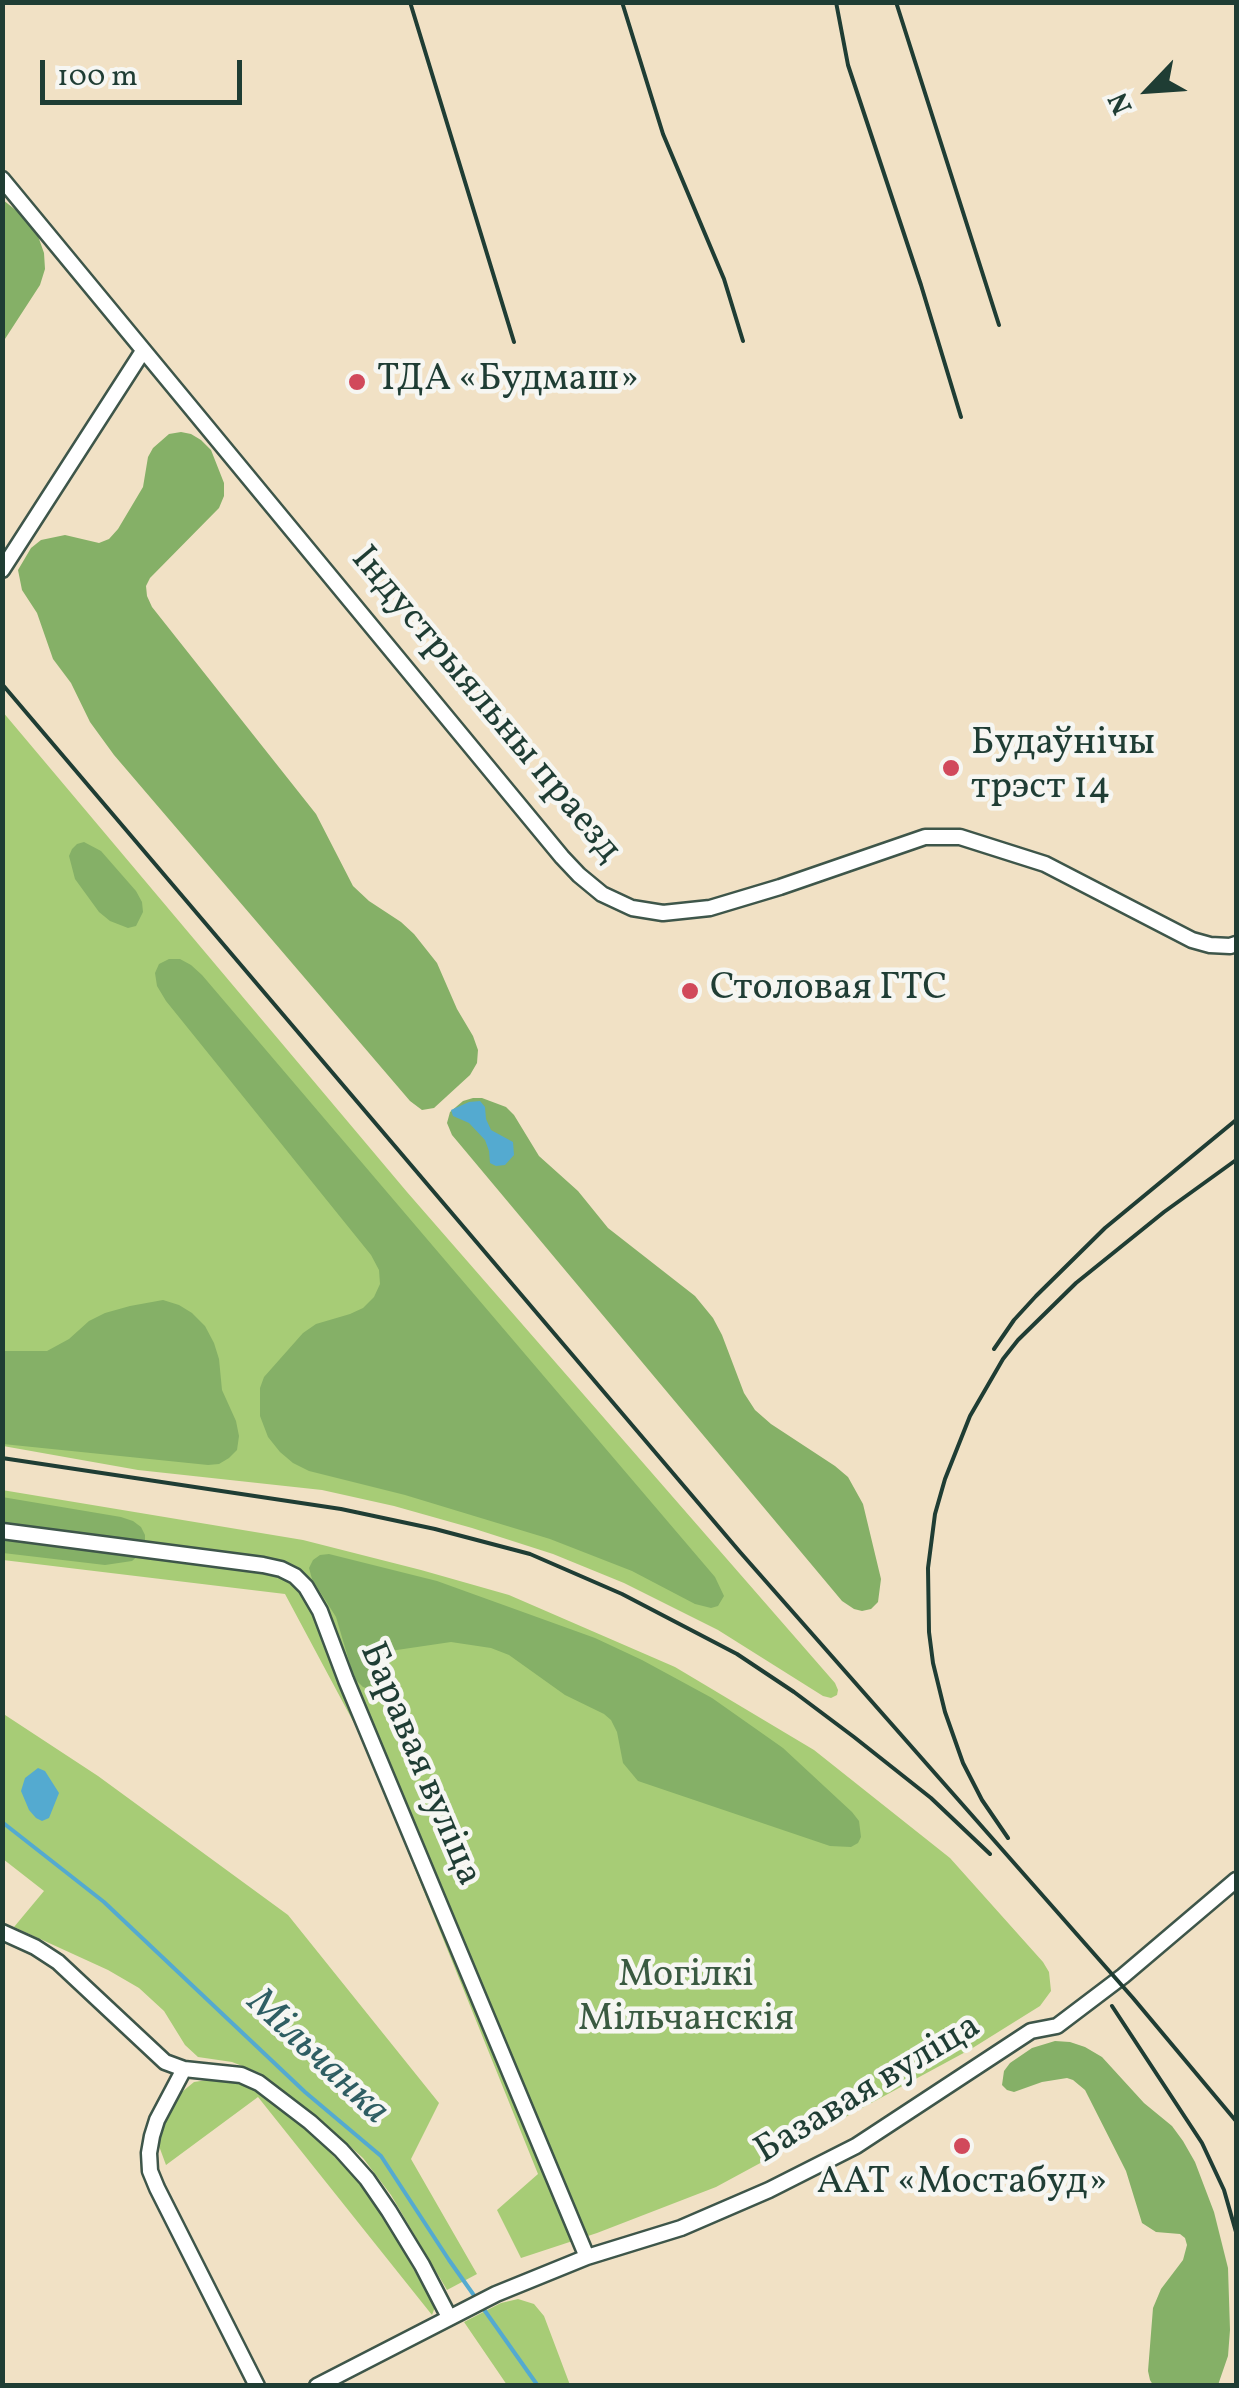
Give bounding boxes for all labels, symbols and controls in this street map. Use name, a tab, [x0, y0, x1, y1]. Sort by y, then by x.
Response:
scale bar	[45, 40, 248, 102]
north arrow	[1099, 40, 1199, 140]
text: 100 m	[57, 56, 138, 98]
text: N	[1099, 85, 1143, 120]
place label: ТДА «Будмаш»	[377, 359, 639, 405]
marker: ТДА «Будмаш»	[346, 371, 368, 393]
street label: Індустрыяльны праезд	[339, 539, 629, 873]
place label: Будаўнічы трэст 14	[971, 723, 1155, 812]
marker: Будаўнічы трэст 14	[940, 757, 962, 779]
place label: Столовая ГТС	[710, 968, 947, 1014]
marker: Столовая ГТС	[679, 980, 701, 1002]
street label: Баравая вуліца	[346, 1637, 490, 1893]
park label: Могілкі Мільчанскія	[578, 1955, 794, 2045]
water label: Мільчанка	[235, 1981, 397, 2137]
street label: Базавая вуліца	[748, 2006, 990, 2176]
marker: ААТ «Мостабуд»	[951, 2135, 973, 2157]
place label: ААТ «Мостабуд»	[817, 2162, 1107, 2208]

